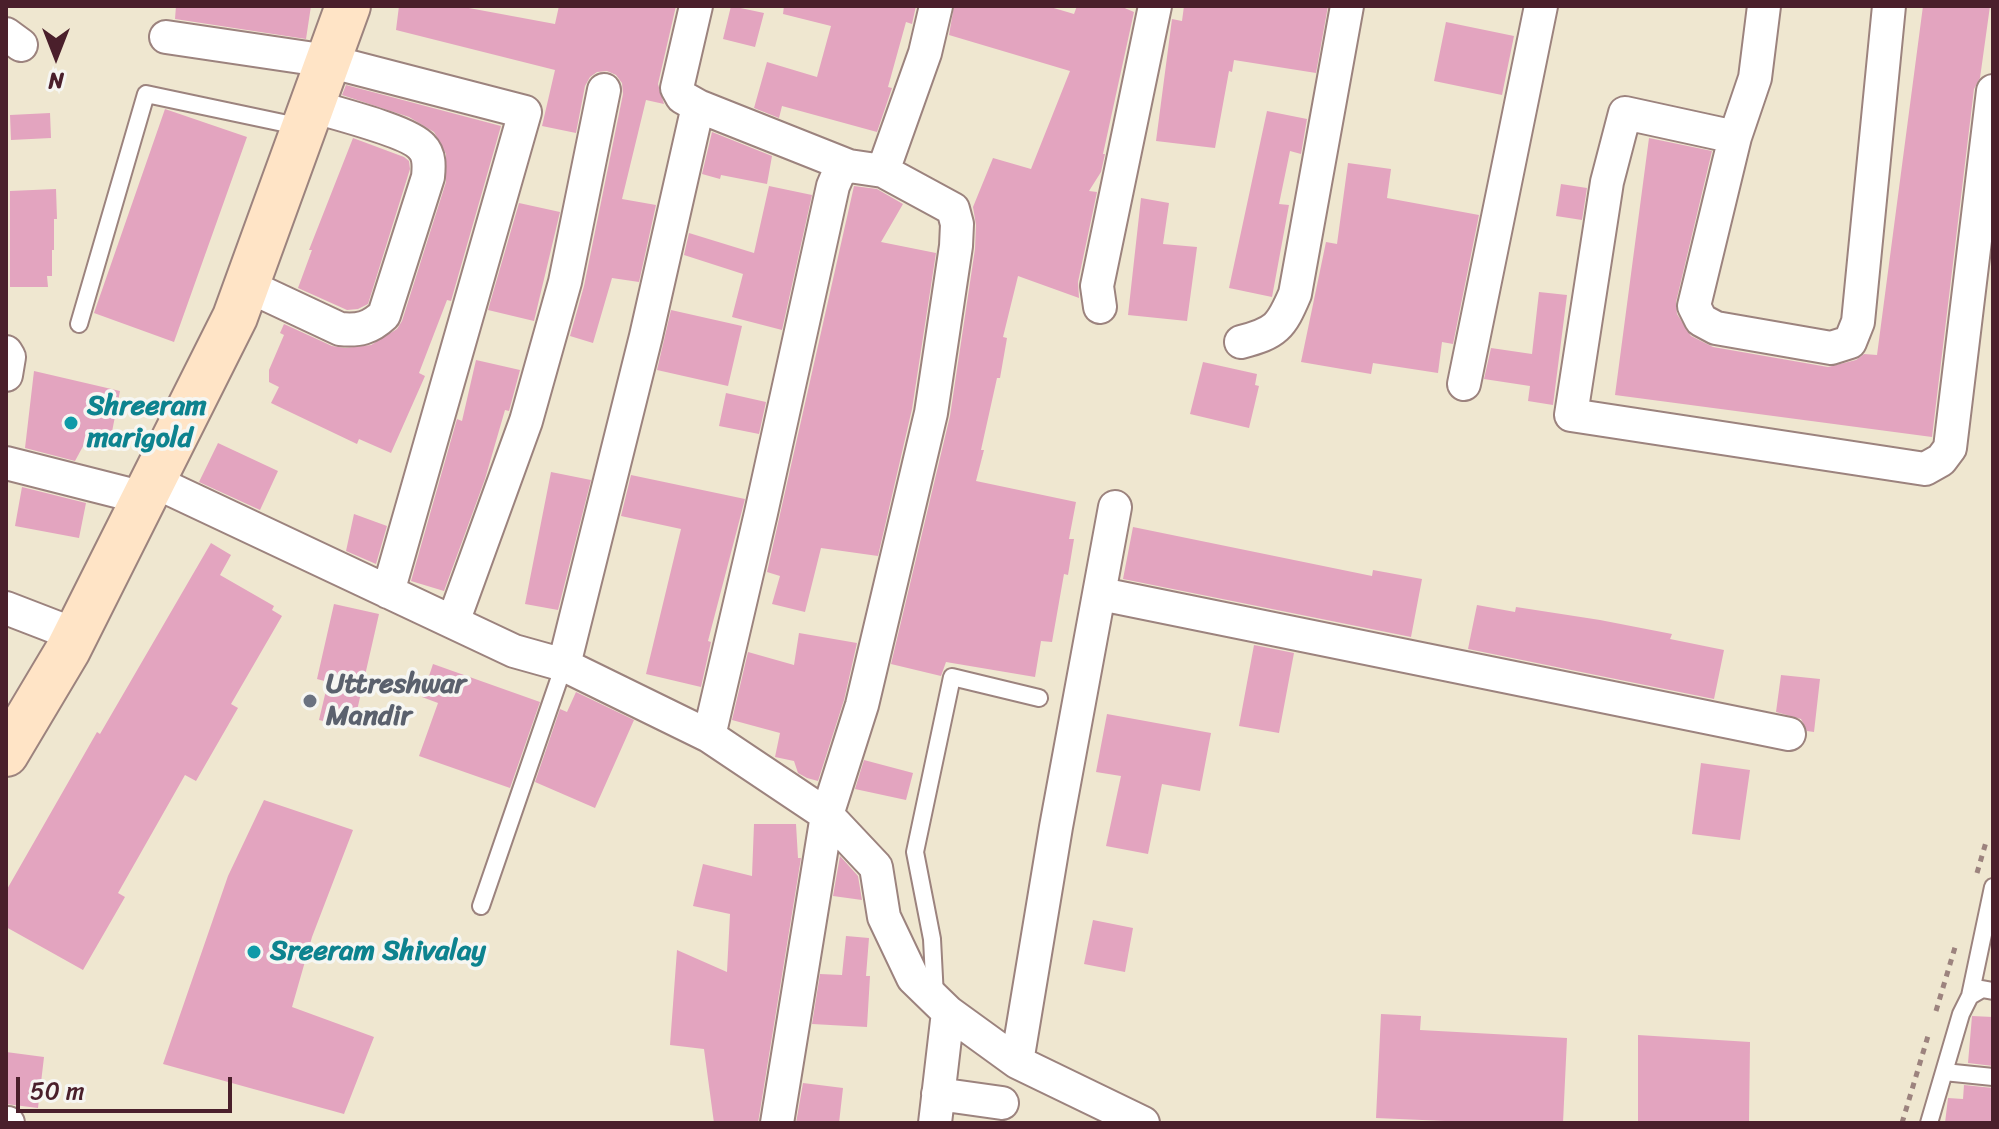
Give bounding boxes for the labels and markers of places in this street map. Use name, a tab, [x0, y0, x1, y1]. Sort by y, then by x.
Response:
place label: Shreeram marigold	[87, 390, 207, 456]
marker: Shreeram marigold	[62, 414, 80, 432]
place label: Uttreshwar Mandir	[326, 668, 466, 734]
marker: Uttreshwar Mandir	[301, 692, 319, 710]
place label: Sreeram Shivalay	[270, 935, 486, 969]
marker: Sreeram Shivalay	[245, 943, 263, 961]

